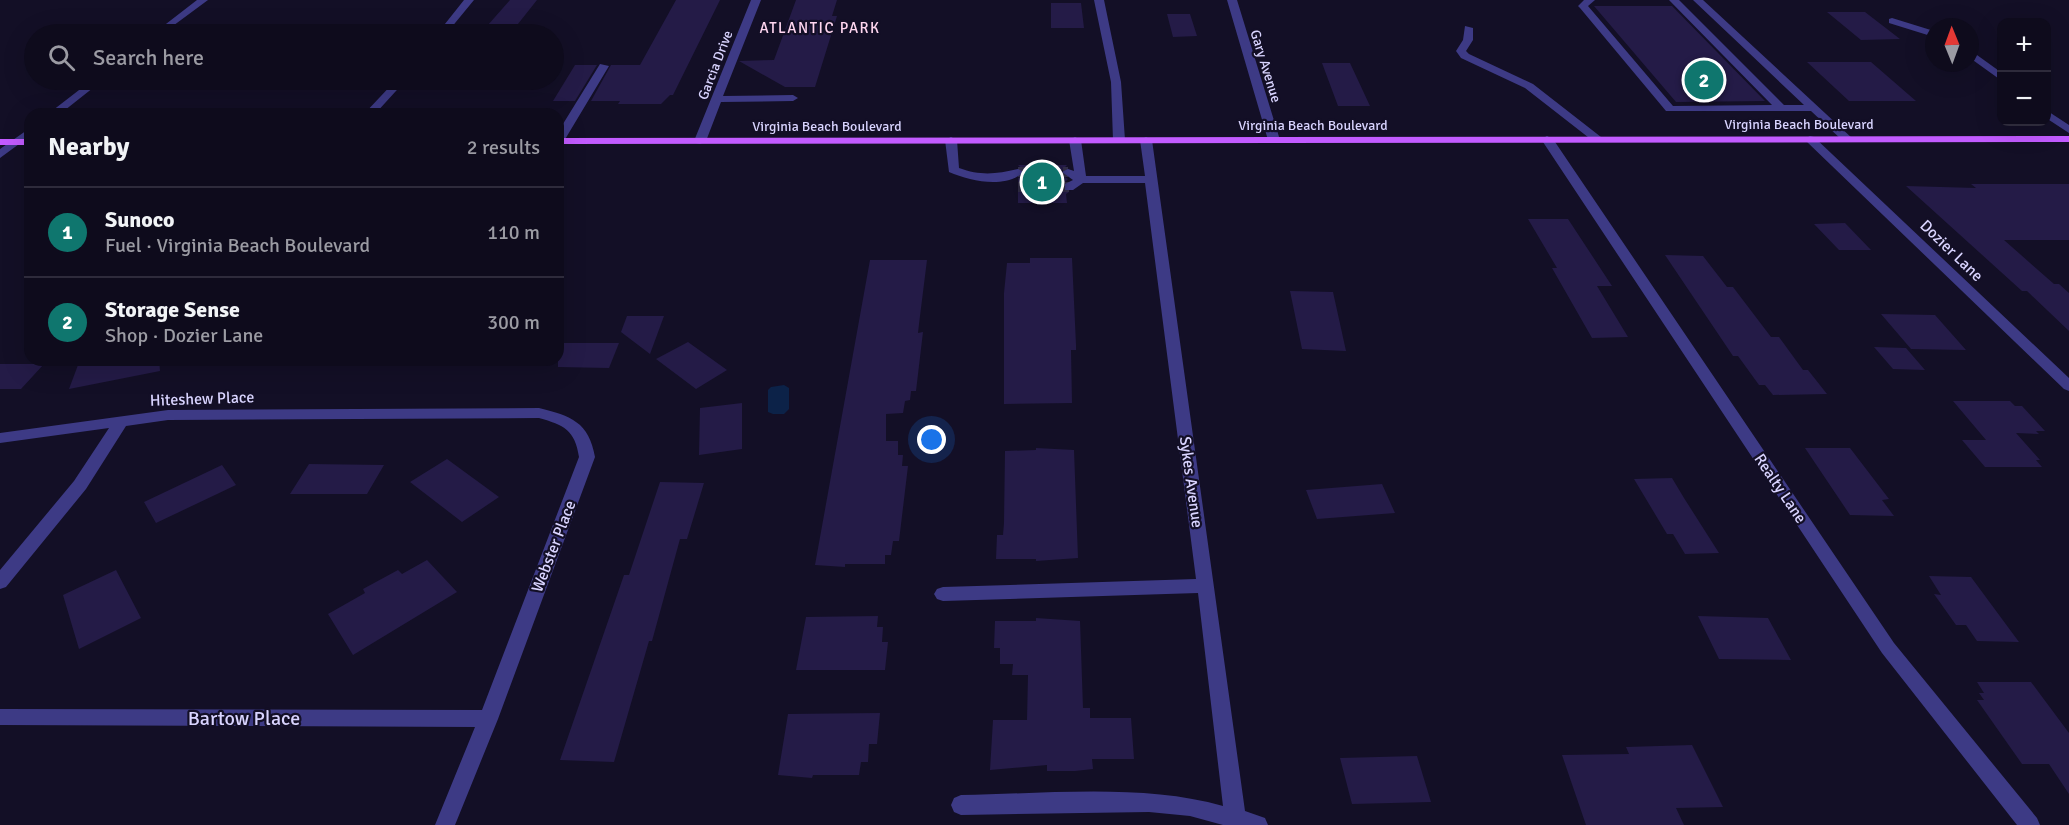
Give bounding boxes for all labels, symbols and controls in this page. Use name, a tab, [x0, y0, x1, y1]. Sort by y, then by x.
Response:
north arrow	[1925, 18, 1979, 72]
map controls	[1997, 18, 2051, 126]
button: +	[1997, 18, 2051, 72]
district label: ATLANTIC PARK	[759, 19, 881, 37]
search box	[24, 24, 564, 90]
street label: Garcia Drive	[694, 28, 736, 102]
street label: Gary Avenue	[1246, 28, 1285, 105]
icon: search	[45, 41, 78, 74]
text: Search here	[93, 44, 204, 71]
pin: 2	[1684, 58, 1724, 103]
button: −	[1997, 72, 2051, 126]
street label: Virginia Beach Boulevard	[1724, 116, 1874, 133]
street label: Virginia Beach Boulevard	[1238, 117, 1388, 134]
street label: Virginia Beach Boulevard	[752, 118, 902, 135]
text: Nearby	[48, 131, 129, 163]
text: 2 results	[467, 135, 540, 160]
pin: 1	[1022, 160, 1062, 204]
text: Sunoco	[105, 206, 175, 233]
street label: Dozier Lane	[1915, 216, 1987, 286]
text: 1	[62, 220, 73, 245]
text: 110 m	[487, 220, 540, 245]
text: Fuel · Virginia Beach Boulevard	[105, 233, 370, 258]
text: Storage Sense	[105, 296, 240, 323]
text: 2	[62, 310, 73, 335]
text: 300 m	[487, 310, 540, 335]
text: Shop · Dozier Lane	[105, 323, 263, 348]
street label: Hiteshew Place	[149, 387, 255, 411]
your location	[917, 425, 946, 454]
street label: Sykes Avenue	[1175, 435, 1207, 529]
street label: Realty Lane	[1750, 450, 1811, 527]
street label: Webster Place	[527, 498, 581, 595]
street label: Bartow Place	[188, 706, 300, 731]

